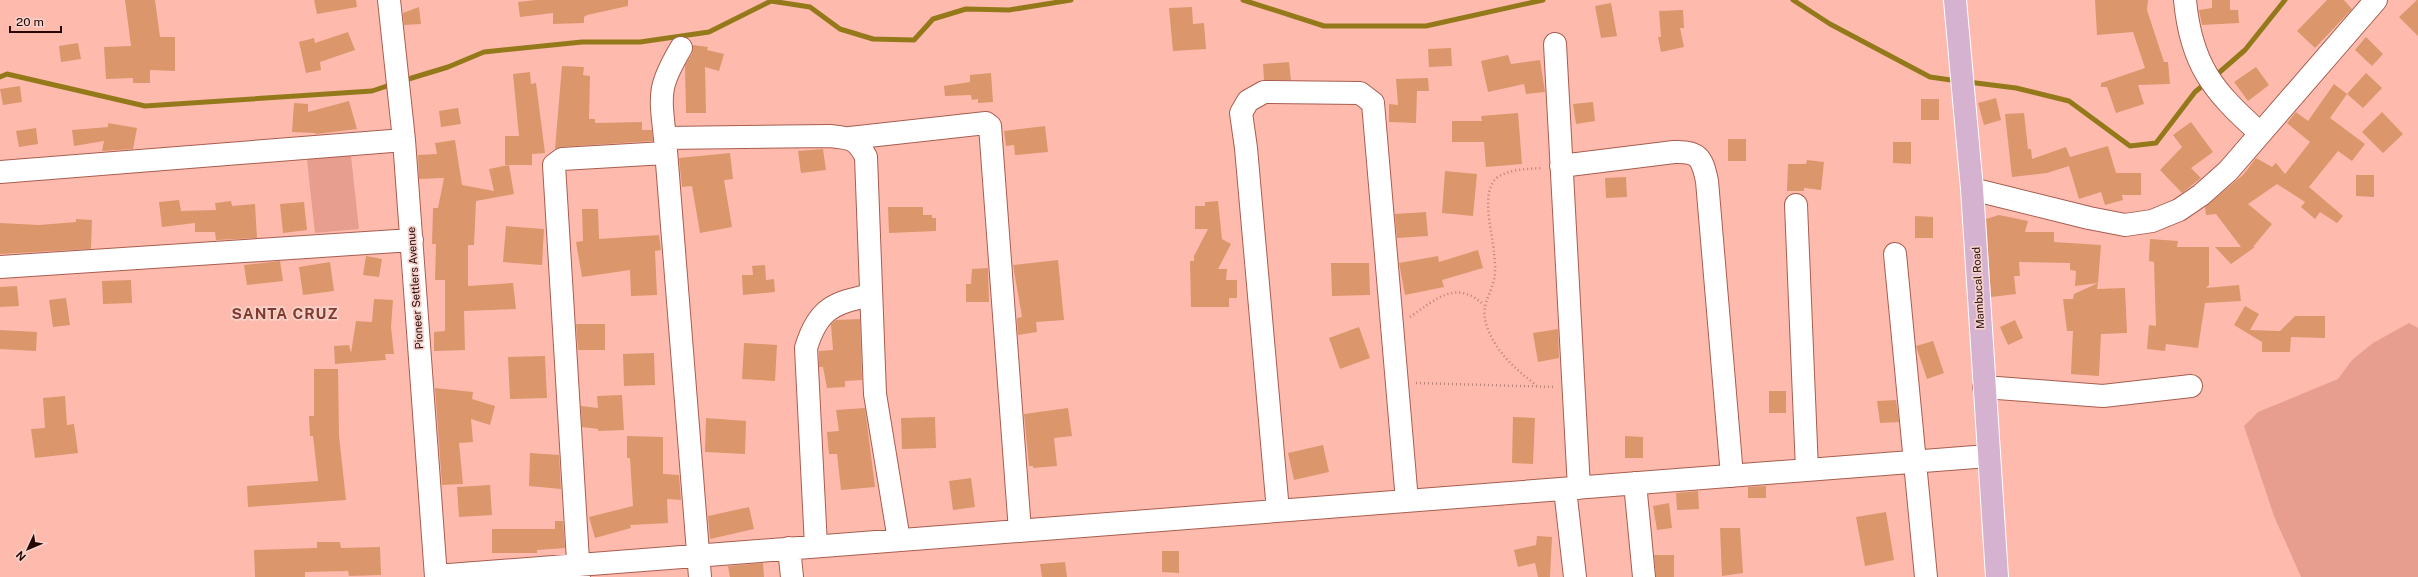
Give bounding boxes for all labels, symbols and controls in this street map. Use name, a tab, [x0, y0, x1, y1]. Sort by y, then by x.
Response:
scale bar	[10, 8, 61, 34]
text: 20 m	[16, 15, 44, 29]
street label: Pioneer Settlers Avenue	[405, 226, 425, 350]
street label: Mambucal Road	[1970, 247, 1986, 329]
district label: SANTA CRUZ	[232, 305, 338, 322]
north arrow	[8, 529, 48, 569]
text: N	[14, 549, 28, 563]

